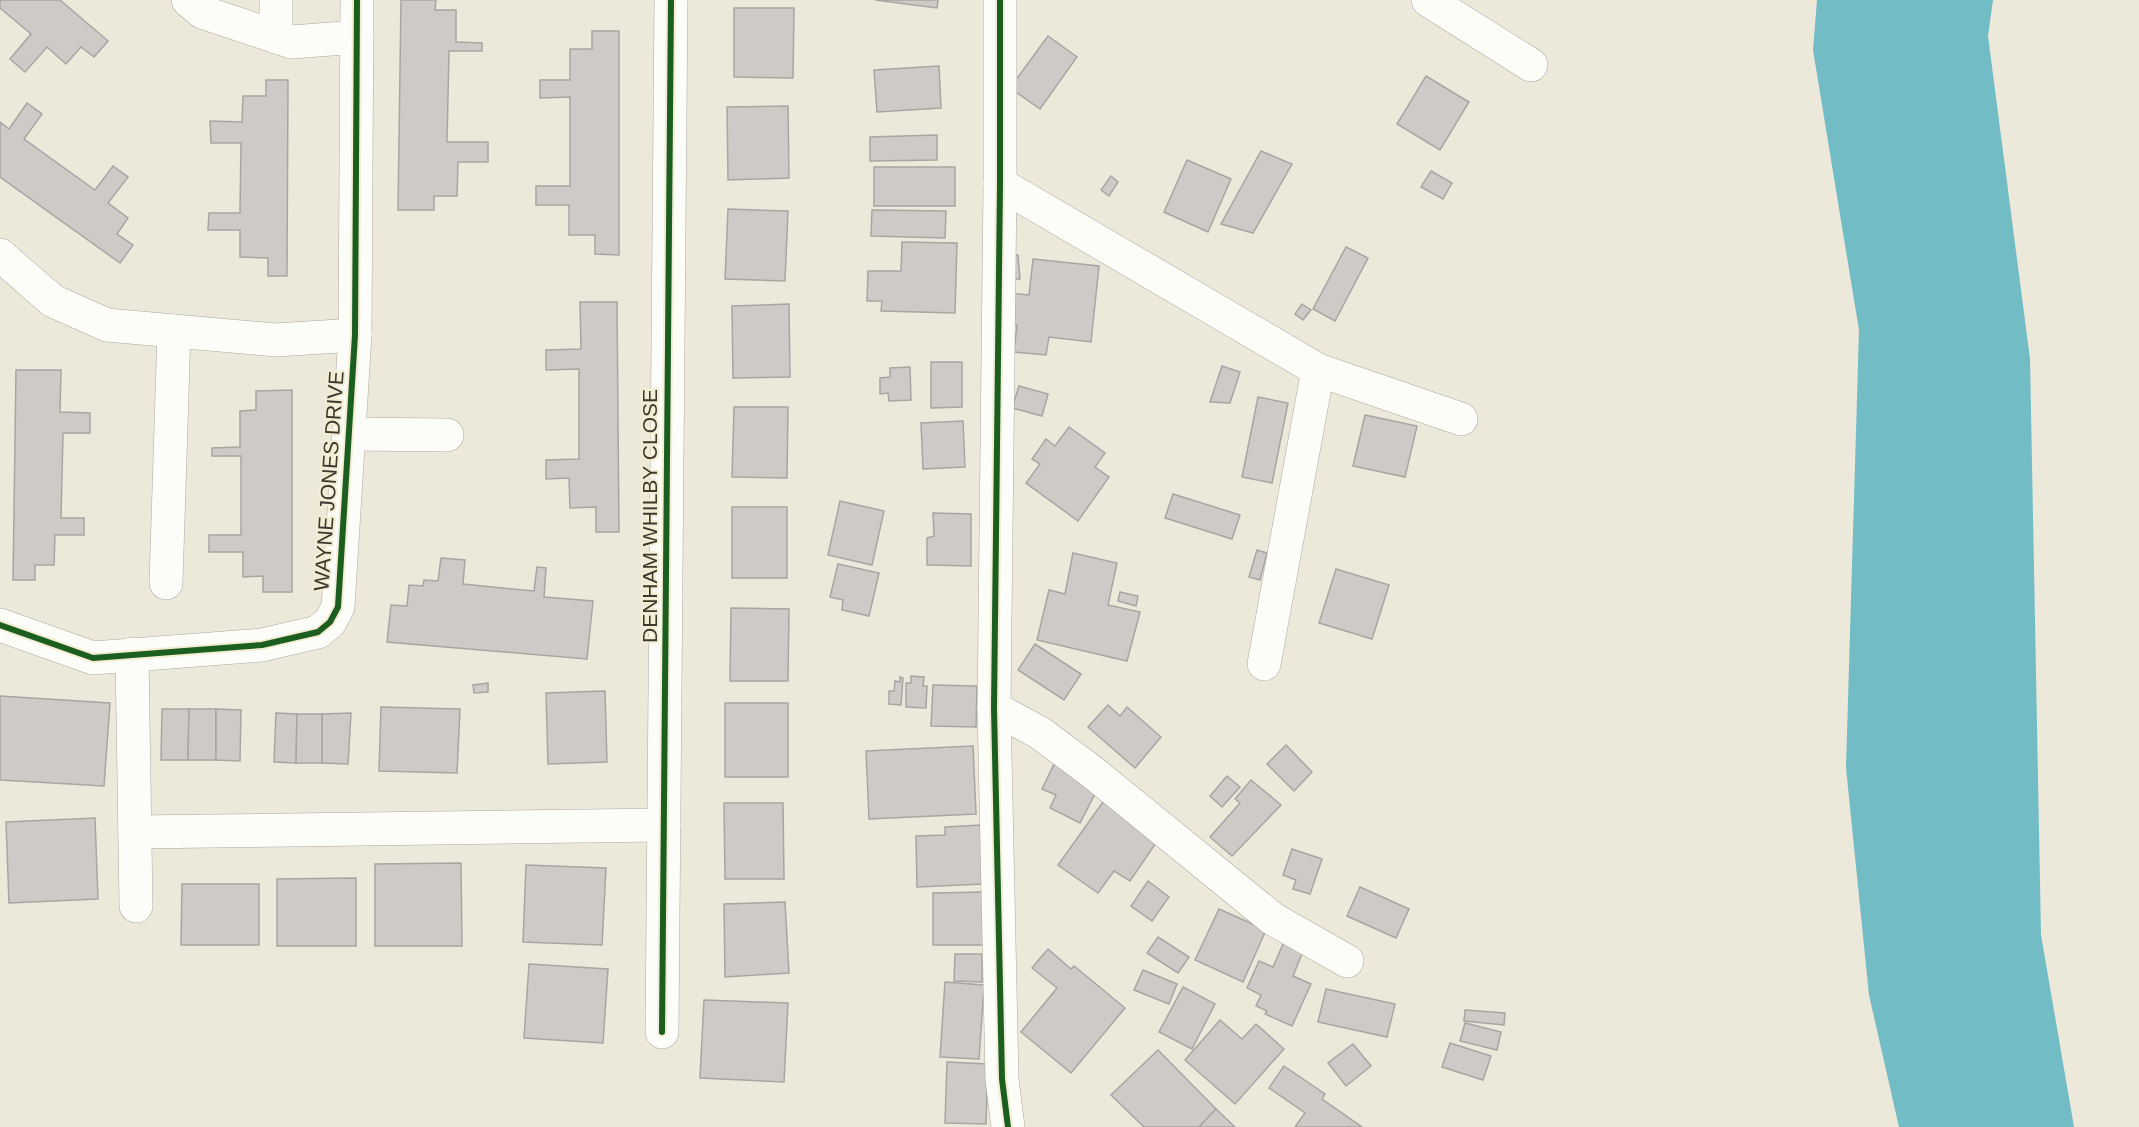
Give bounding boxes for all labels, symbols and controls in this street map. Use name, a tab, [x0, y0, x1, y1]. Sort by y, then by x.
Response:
street label: WAYNE JONES DRIVE	[309, 370, 348, 592]
street label: DENHAM WHILBY CLOSE	[638, 389, 661, 643]

